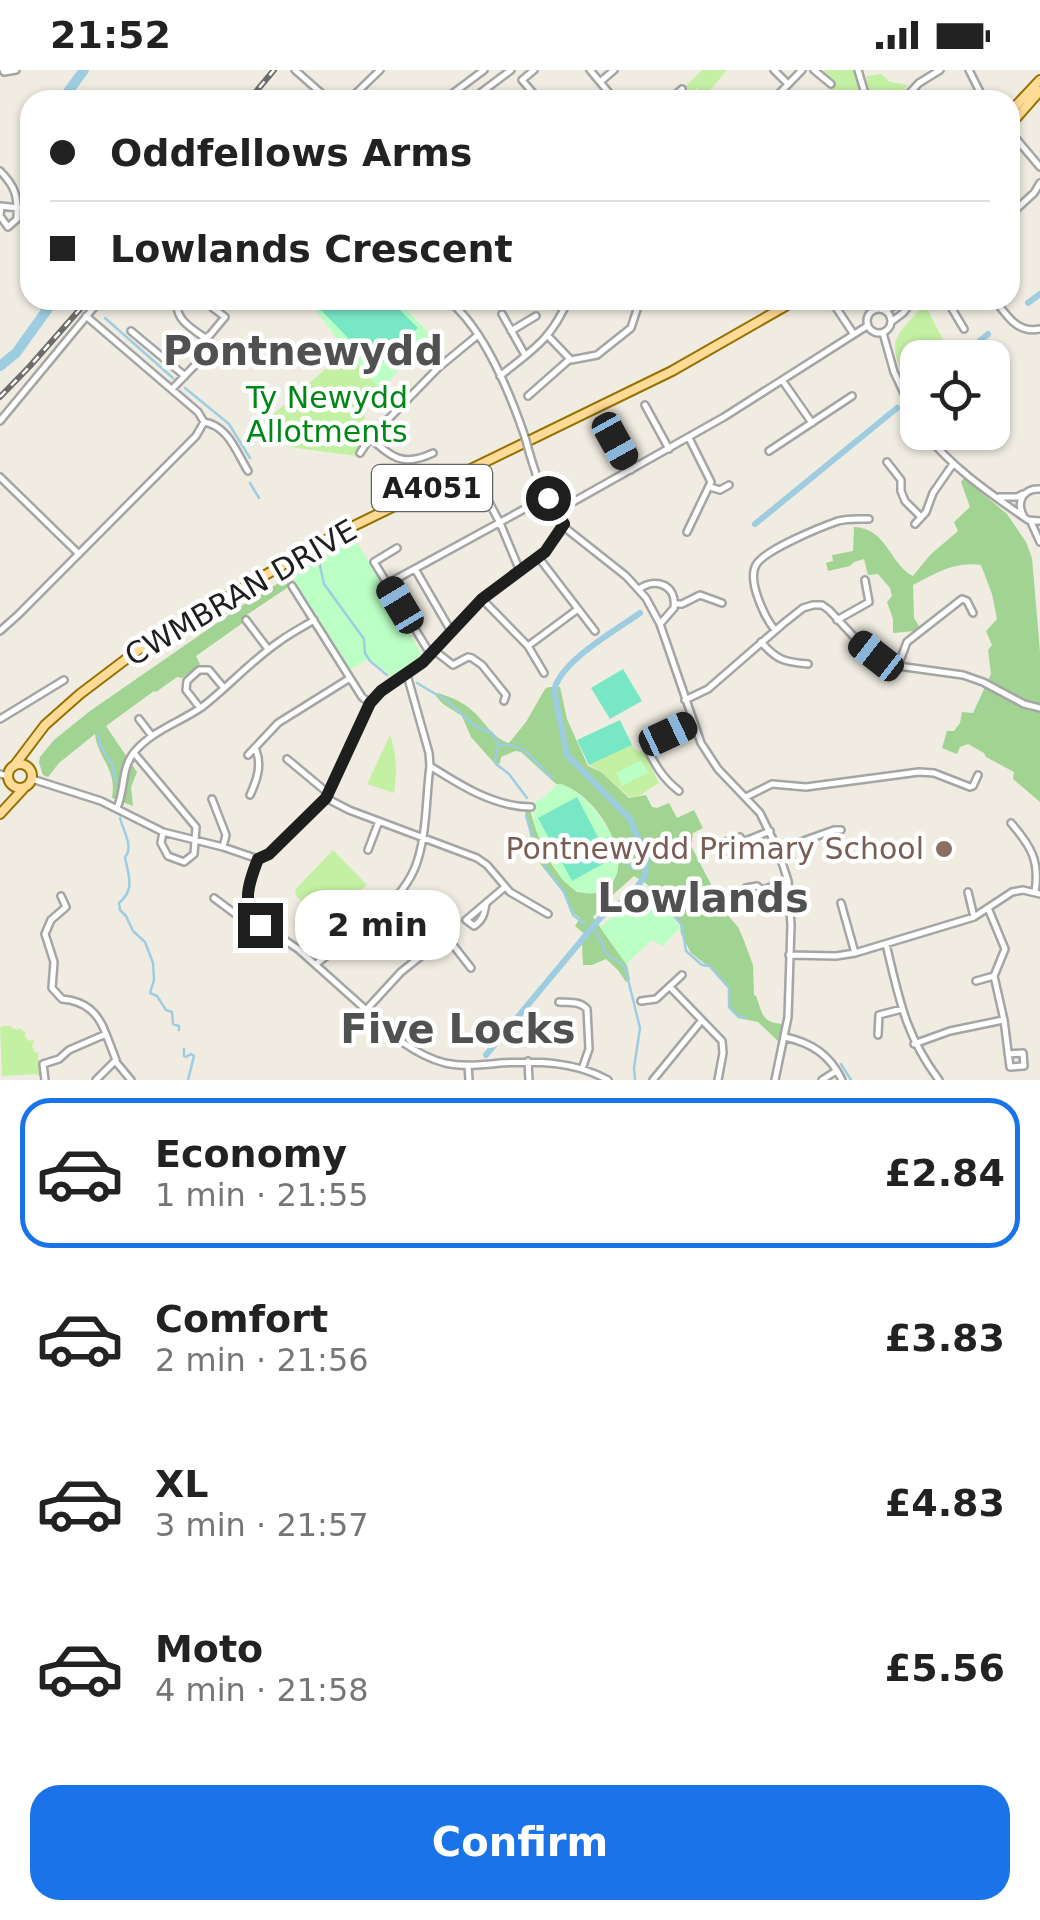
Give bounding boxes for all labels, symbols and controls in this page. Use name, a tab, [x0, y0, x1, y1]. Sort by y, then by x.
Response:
text: 21:52	[50, 13, 171, 57]
text: Oddfellows Arms	[110, 131, 472, 175]
text: Lowlands Crescent	[110, 227, 513, 271]
district label: Pontnewydd	[163, 328, 443, 374]
map controls	[900, 340, 1010, 450]
button: locate	[900, 340, 1010, 450]
park label: Ty Newydd Allotments	[245, 380, 408, 449]
car	[587, 407, 643, 475]
road number: A4051	[372, 465, 492, 511]
route start	[526, 476, 571, 521]
street label: CWMBRAN DRIVE	[119, 512, 363, 673]
car	[372, 572, 428, 638]
car	[843, 626, 909, 686]
car	[634, 708, 702, 760]
place label: Pontnewydd Primary School	[505, 831, 924, 866]
marker: Pontnewydd Primary School	[933, 838, 955, 860]
district label: Lowlands	[597, 875, 809, 921]
callout: 2 min	[295, 890, 460, 960]
route end	[238, 903, 283, 948]
text: 2 min	[327, 906, 428, 944]
district label: Five Locks	[340, 1006, 576, 1052]
icon: car	[35, 1128, 125, 1218]
text: Economy	[155, 1132, 347, 1176]
text: £2.84	[885, 1151, 1005, 1195]
text: 1 min · 21:55	[155, 1176, 369, 1214]
icon: car	[35, 1293, 125, 1383]
text: Comfort	[155, 1297, 328, 1341]
text: £3.83	[885, 1316, 1005, 1360]
text: 2 min · 21:56	[155, 1341, 369, 1379]
icon: car	[35, 1458, 125, 1548]
text: XL	[155, 1462, 209, 1506]
text: £4.83	[885, 1481, 1005, 1525]
text: 3 min · 21:57	[155, 1506, 369, 1544]
icon: car	[35, 1623, 125, 1713]
text: Moto	[155, 1627, 263, 1671]
text: £5.56	[885, 1646, 1005, 1690]
text: 4 min · 21:58	[155, 1671, 369, 1709]
button: Confirm	[30, 1785, 1010, 1900]

